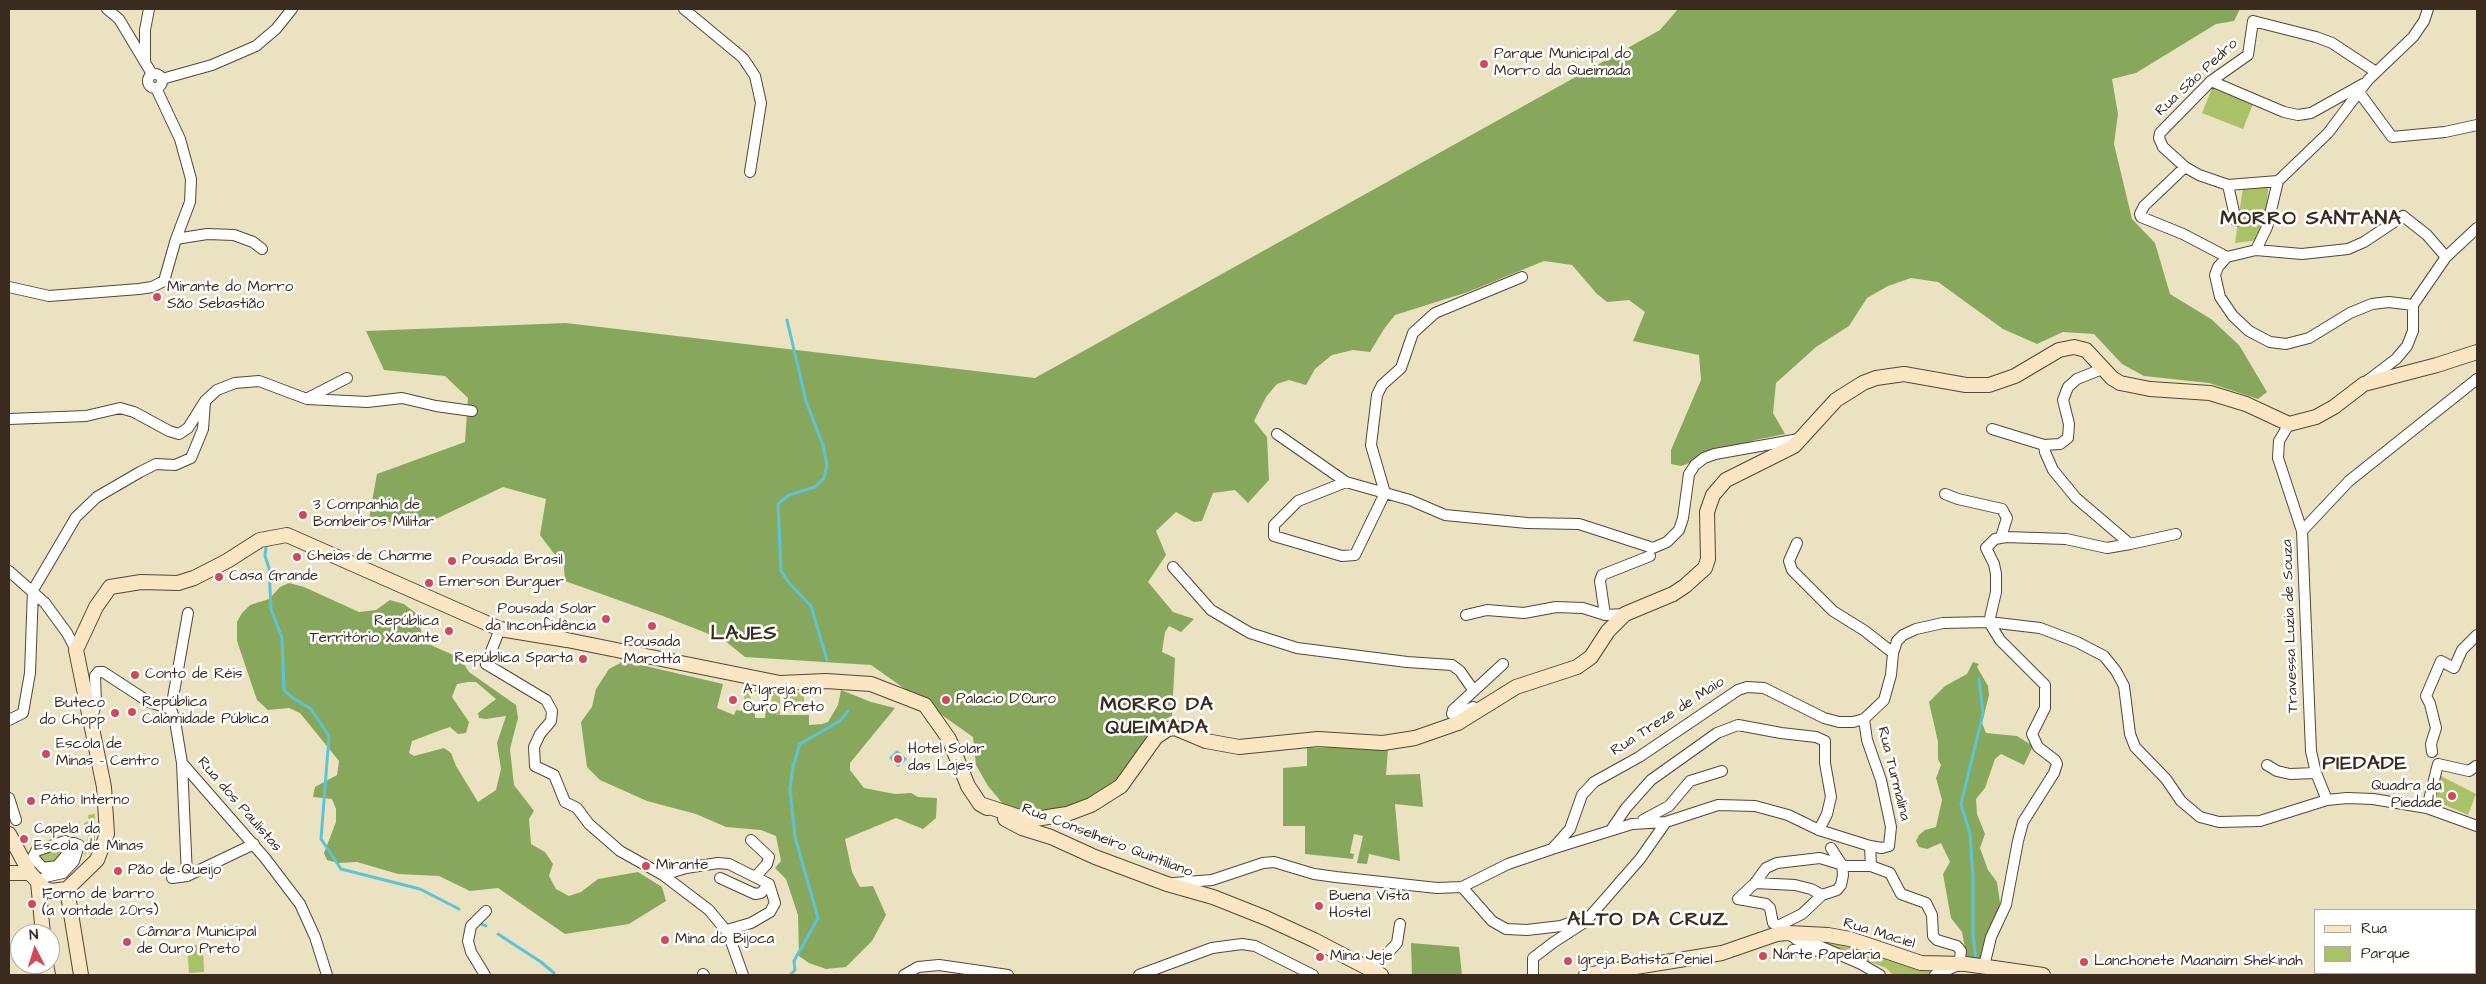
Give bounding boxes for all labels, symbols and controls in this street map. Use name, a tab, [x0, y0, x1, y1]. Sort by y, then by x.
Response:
street label: Rua São Pedro	[2152, 35, 2242, 121]
place label: Parque Municipal do Morro da Queimada	[1494, 46, 1631, 81]
marker: Parque Municipal do Morro da Queimada	[1478, 58, 1490, 70]
district label: MORRO SANTANA	[2219, 208, 2403, 232]
place label: Mirante do Morro São Sebastião	[167, 279, 293, 314]
marker: Mirante do Morro São Sebastião	[151, 291, 163, 303]
place label: 3 Companhia de Bombeiros Militar	[313, 497, 434, 532]
marker: 3 Companhia de Bombeiros Militar	[297, 509, 309, 521]
street label: Travessa Luzia de Souza	[2279, 539, 2303, 713]
place label: Cheias de Charme	[307, 548, 432, 566]
marker: Cheias de Charme	[291, 551, 303, 563]
place label: Pousada Brasil	[462, 552, 563, 570]
marker: Pousada Brasil	[446, 555, 458, 567]
place label: Casa Grande	[229, 568, 318, 586]
marker: Casa Grande	[213, 571, 225, 583]
place label: Emerson Burguer	[439, 574, 564, 592]
marker: Emerson Burguer	[423, 577, 435, 589]
place label: Pousada Solar da Inconfidência	[486, 601, 596, 636]
place label: República Território Xavante	[310, 613, 439, 648]
marker: Pousada Solar da Inconfidência	[600, 613, 612, 625]
marker: Pousada Marotta	[646, 620, 658, 632]
district label: LAJES	[710, 623, 778, 647]
marker: República Território Xavante	[443, 625, 455, 637]
place label: Pousada Marotta	[624, 634, 680, 669]
place label: República Sparta	[454, 650, 573, 668]
marker: República Sparta	[577, 653, 589, 665]
place label: Conto de Réis	[145, 666, 242, 684]
marker: Conto de Réis	[129, 669, 141, 681]
street label: Rua Treze de Maio	[1608, 674, 1728, 760]
place label: A Igreja em Ouro Preto	[743, 682, 824, 717]
place label: Palacio D'Ouro	[956, 691, 1056, 709]
place label: República Calamidade Pública	[142, 694, 269, 729]
marker: A Igreja em Ouro Preto	[727, 694, 739, 706]
marker: Palacio D'Ouro	[940, 694, 952, 706]
district label: MORRO DA QUEIMADA	[1099, 694, 1215, 741]
place label: Buteco do Chopp	[40, 695, 105, 730]
marker: República Calamidade Pública	[126, 706, 138, 718]
marker: Buteco do Chopp	[109, 707, 121, 719]
street label: Rua Turmalina	[1873, 725, 1913, 823]
place label: Escola de Minas - Centro	[56, 736, 159, 771]
place label: Hotel Solar das Lajes	[908, 741, 984, 776]
marker: Escola de Minas - Centro	[40, 748, 52, 760]
marker: Hotel Solar das Lajes	[892, 753, 904, 765]
district label: PIEDADE	[2322, 753, 2408, 777]
street label: Rua dos Paulistas	[193, 754, 285, 856]
place label: Quadra da Piedade	[2371, 778, 2442, 813]
marker: Quadra da Piedade	[2446, 790, 2458, 802]
place label: Pátio Interno	[41, 792, 129, 810]
marker: Pátio Interno	[25, 795, 37, 807]
street label: Rua Conselheiro Quintiliano	[1019, 800, 1195, 882]
place label: Capela da Escola de Minas	[34, 821, 143, 856]
marker: Capela da Escola de Minas	[18, 833, 30, 845]
place label: Mirante	[656, 857, 708, 875]
marker: Mirante	[640, 860, 652, 872]
place label: Pão de Queijo	[128, 862, 221, 880]
marker: Pão de Queijo	[112, 865, 124, 877]
place label: Forno de barro (a vontade 20rs)	[42, 886, 158, 921]
place label: Buena Vista Hostel	[1329, 888, 1409, 923]
marker: Forno de barro (a vontade 20rs)	[26, 898, 38, 910]
marker: Buena Vista Hostel	[1313, 900, 1325, 912]
district label: ALTO DA CRUZ	[1566, 909, 1730, 933]
legend	[2314, 909, 2476, 974]
street label: Rua Maciel	[1841, 915, 1917, 953]
text: Rua	[2361, 918, 2387, 939]
north arrow	[10, 924, 60, 974]
place label: Câmara Municipal de Ouro Preto	[137, 924, 256, 959]
text: N	[29, 925, 39, 945]
place label: Mina do Bijoca	[675, 931, 774, 949]
marker: Mina do Bijoca	[659, 934, 671, 946]
marker: Câmara Municipal de Ouro Preto	[121, 936, 133, 948]
text: Parque	[2361, 943, 2410, 964]
place label: Narte Papelaria	[1773, 947, 1880, 965]
place label: Mina Jeje	[1330, 948, 1393, 966]
marker: Narte Papelaria	[1757, 950, 1769, 962]
marker: Mina Jeje	[1314, 951, 1326, 963]
place label: Igreja Batista Peniel	[1578, 952, 1712, 970]
place label: Lanchonete Maanaim Shekinah	[2094, 953, 2303, 971]
marker: Igreja Batista Peniel	[1562, 955, 1574, 967]
marker: Lanchonete Maanaim Shekinah	[2078, 956, 2090, 968]

